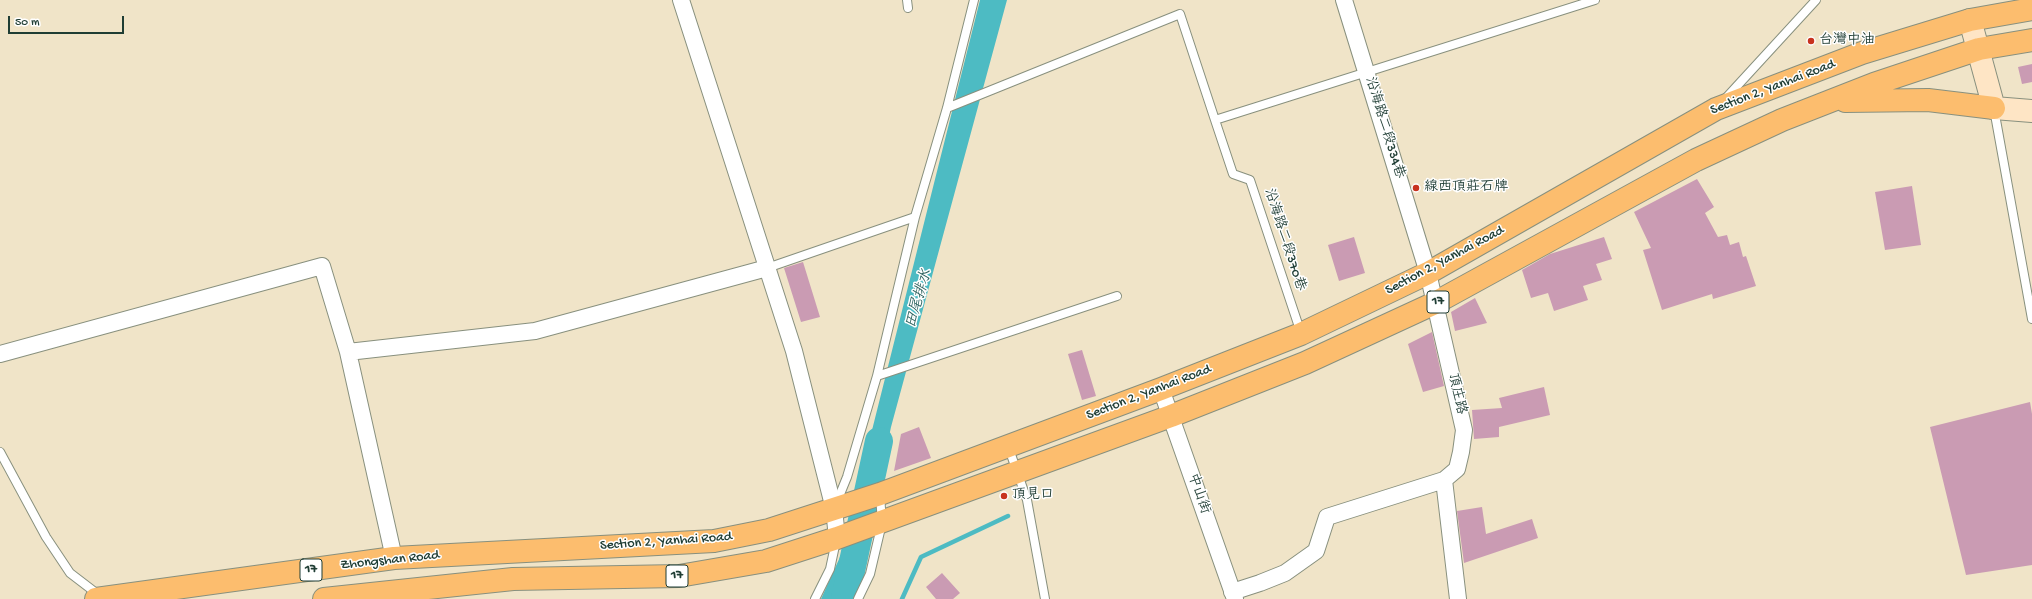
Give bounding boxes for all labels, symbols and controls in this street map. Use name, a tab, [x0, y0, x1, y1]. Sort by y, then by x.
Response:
scale bar	[10, 8, 126, 34]
text: 50 m	[15, 16, 40, 30]
place label: 台灣中油	[1819, 33, 1875, 49]
marker: 台灣中油	[1806, 36, 1816, 46]
street label: Section 2, Yanhai Road	[1708, 56, 1838, 120]
street label: 沿海路二段334巷	[1361, 75, 1407, 181]
place label: 線西頂莊石牌	[1424, 180, 1508, 196]
marker: 線西頂莊石牌	[1411, 183, 1421, 193]
street label: 沿海路二段370巷	[1260, 187, 1308, 293]
street label: Section 2, Yanhai Road	[1383, 223, 1507, 299]
water label: 田尾排水	[903, 268, 937, 330]
road number: 17	[1427, 291, 1449, 313]
street label: Section 2, Yanhai Road	[1084, 361, 1214, 425]
street label: 頂庄路	[1443, 372, 1469, 416]
street label: 中山街	[1183, 471, 1213, 517]
place label: 頂見口	[1012, 488, 1054, 504]
marker: 頂見口	[999, 491, 1009, 501]
street label: Section 2, Yanhai Road	[599, 529, 733, 555]
street label: Zhongshan Road	[340, 547, 440, 575]
road number: 17	[300, 559, 322, 581]
road number: 17	[666, 565, 688, 587]

